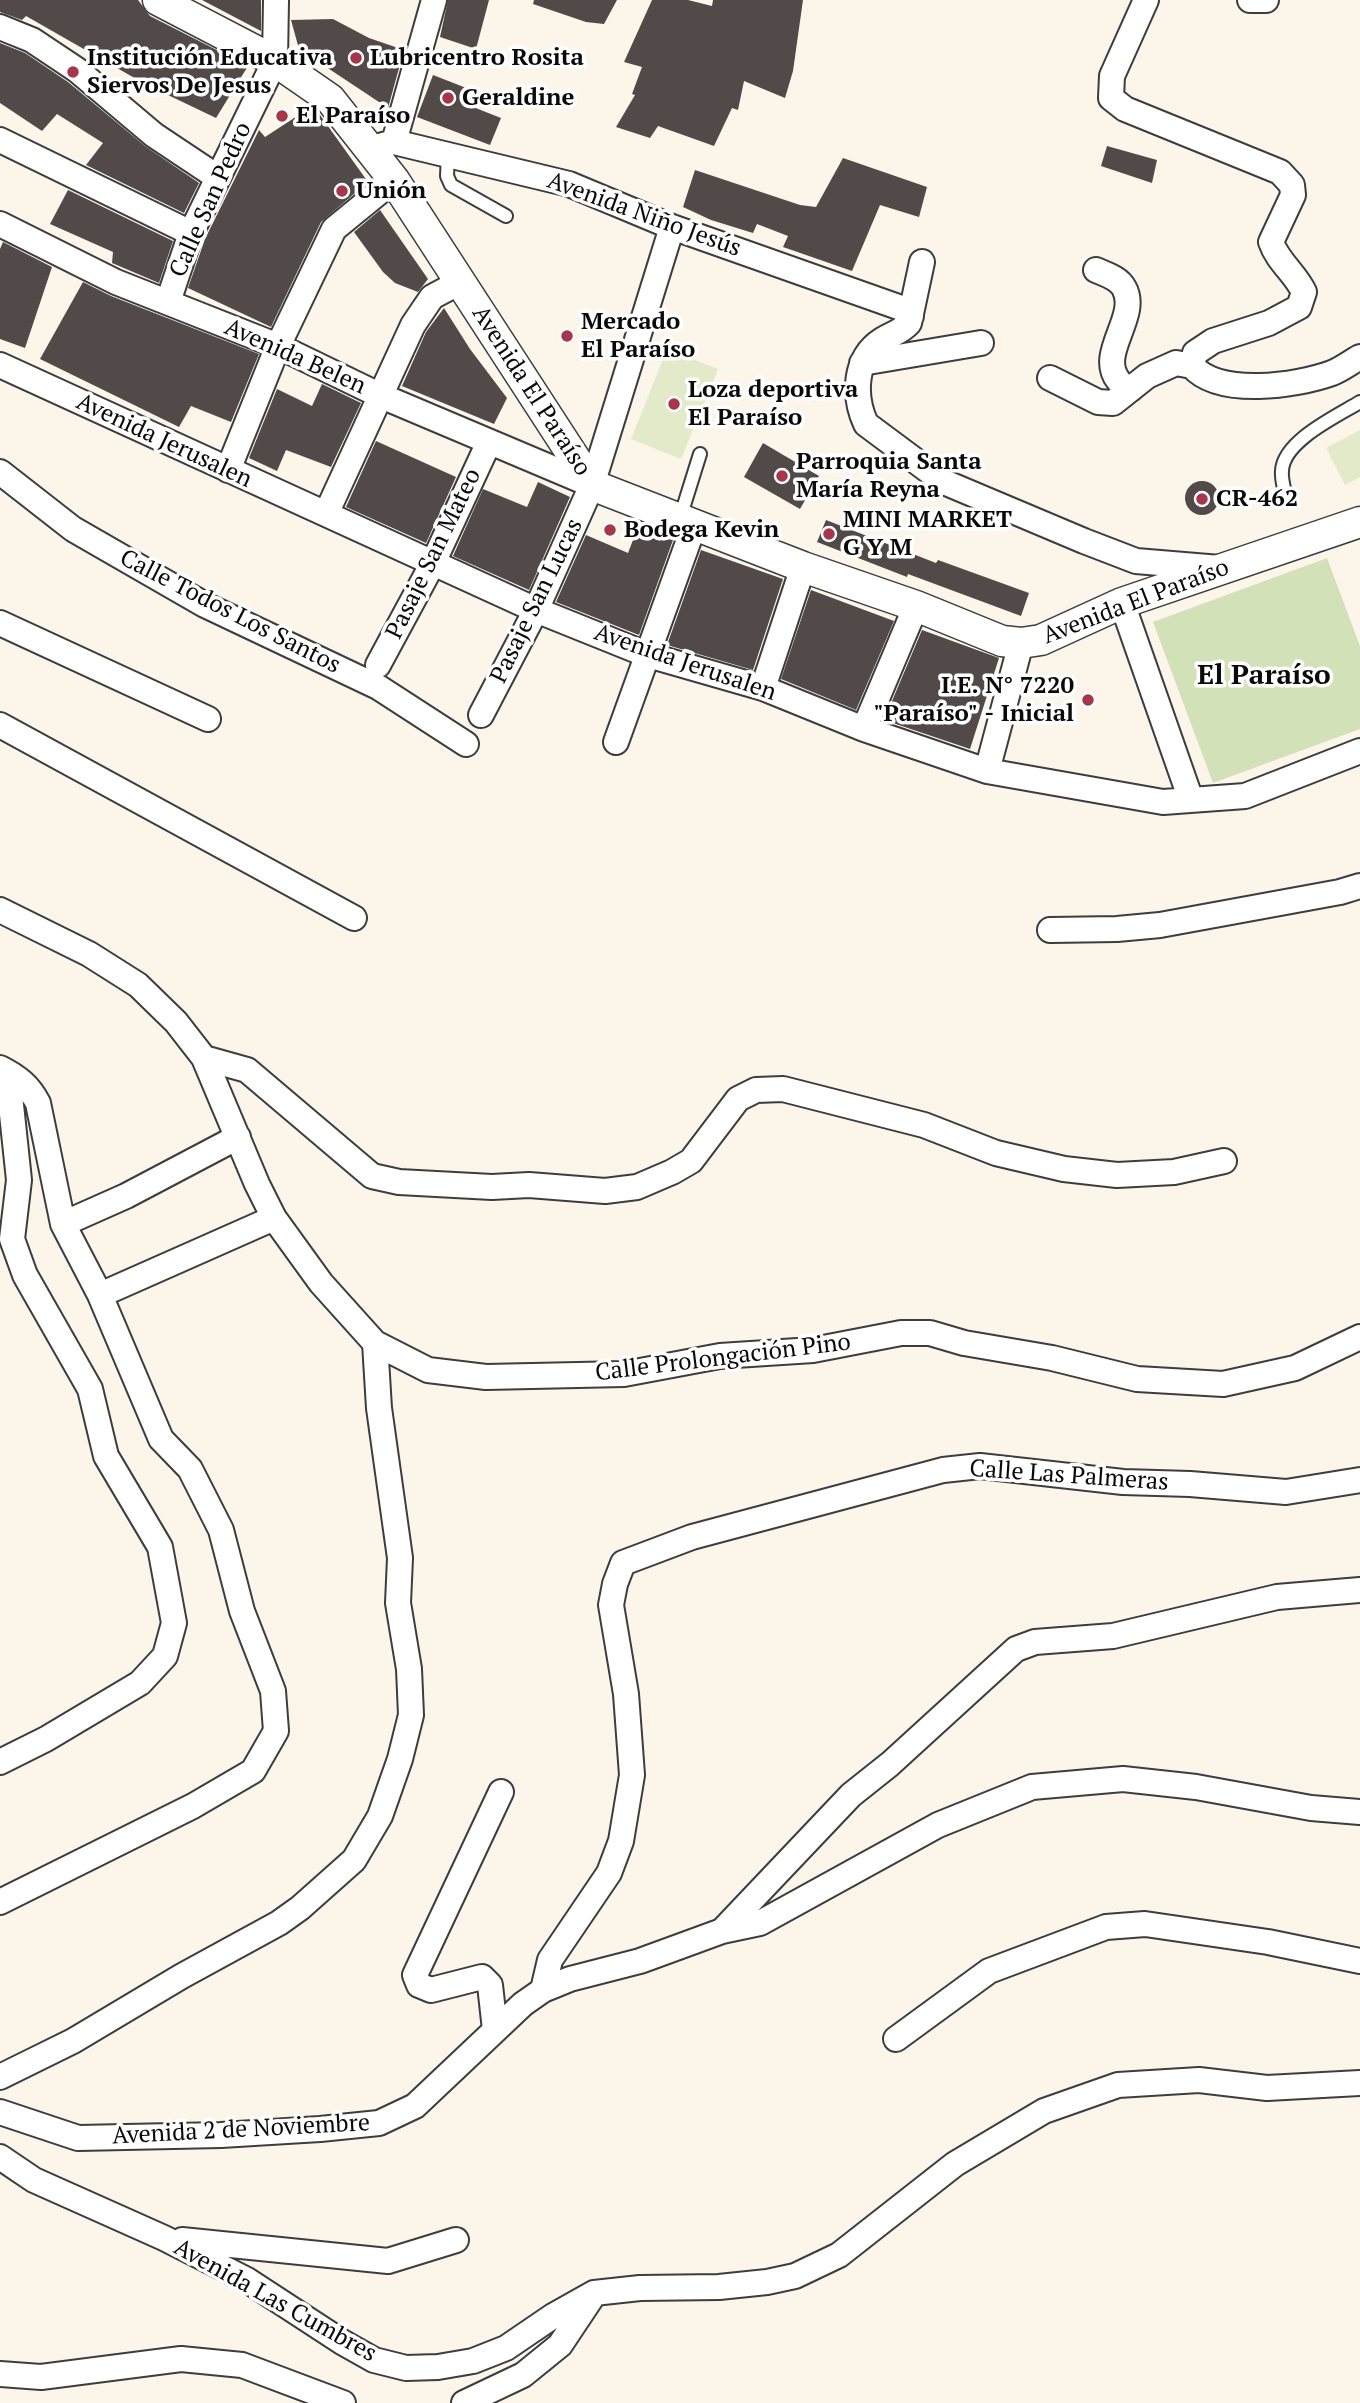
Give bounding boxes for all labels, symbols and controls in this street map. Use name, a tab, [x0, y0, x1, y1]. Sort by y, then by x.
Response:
place label: Institución Educativa Siervos De Jesus	[87, 44, 333, 100]
place label: Lubricentro Rosita	[370, 44, 584, 72]
marker: Lubricentro Rosita	[348, 50, 364, 66]
marker: Institución Educativa Siervos De Jesus	[65, 64, 81, 80]
place label: Geraldine	[462, 84, 574, 112]
marker: Geraldine	[440, 90, 456, 106]
place label: El Paraíso	[296, 102, 410, 130]
marker: El Paraíso	[274, 108, 290, 124]
street label: Calle San Pedro	[164, 118, 258, 282]
street label: Avenida Niño Jesús	[543, 167, 745, 263]
place label: Unión	[356, 177, 426, 205]
marker: Unión	[334, 183, 350, 199]
street label: Avenida El Paraíso	[465, 301, 597, 481]
place label: Mercado El Paraíso	[581, 308, 695, 364]
street label: Avenida Belen	[220, 313, 370, 401]
marker: Mercado El Paraíso	[559, 328, 575, 344]
place label: Loza deportiva El Paraíso	[688, 376, 858, 432]
street label: Avenida Jerusalen	[72, 388, 256, 494]
marker: Loza deportiva El Paraíso	[666, 396, 682, 412]
place label: Parroquia Santa María Reyna	[796, 448, 982, 504]
street label: Pasaje San Mateo	[380, 464, 488, 644]
marker: Parroquia Santa María Reyna	[774, 468, 790, 484]
place label: CR-462	[1216, 485, 1298, 513]
marker: CR-462	[1194, 491, 1210, 507]
place label: MINI MARKET G Y M	[843, 506, 1012, 562]
street label: Pasaje San Lucas	[485, 514, 589, 688]
place label: Bodega Kevin	[624, 516, 779, 544]
marker: Bodega Kevin	[602, 522, 618, 538]
marker: MINI MARKET G Y M	[821, 526, 837, 542]
street label: Calle Todos Los Santos	[115, 544, 345, 680]
street label: Avenida El Paraíso	[1039, 553, 1233, 651]
street label: Avenida Jerusalen	[590, 618, 780, 708]
district label: El Paraíso	[1197, 659, 1331, 693]
place label: I.E. N° 7220 "Paraíso" - Inicial	[873, 672, 1074, 728]
marker: I.E. N° 7220 "Paraíso" - Inicial	[1080, 692, 1096, 708]
street label: Calle Prolongación Pino	[594, 1328, 852, 1388]
street label: Calle Las Palmeras	[968, 1455, 1170, 1497]
street label: Avenida 2 de Noviembre	[111, 2109, 371, 2151]
street label: Avenida Las Cumbres	[169, 2233, 381, 2369]

